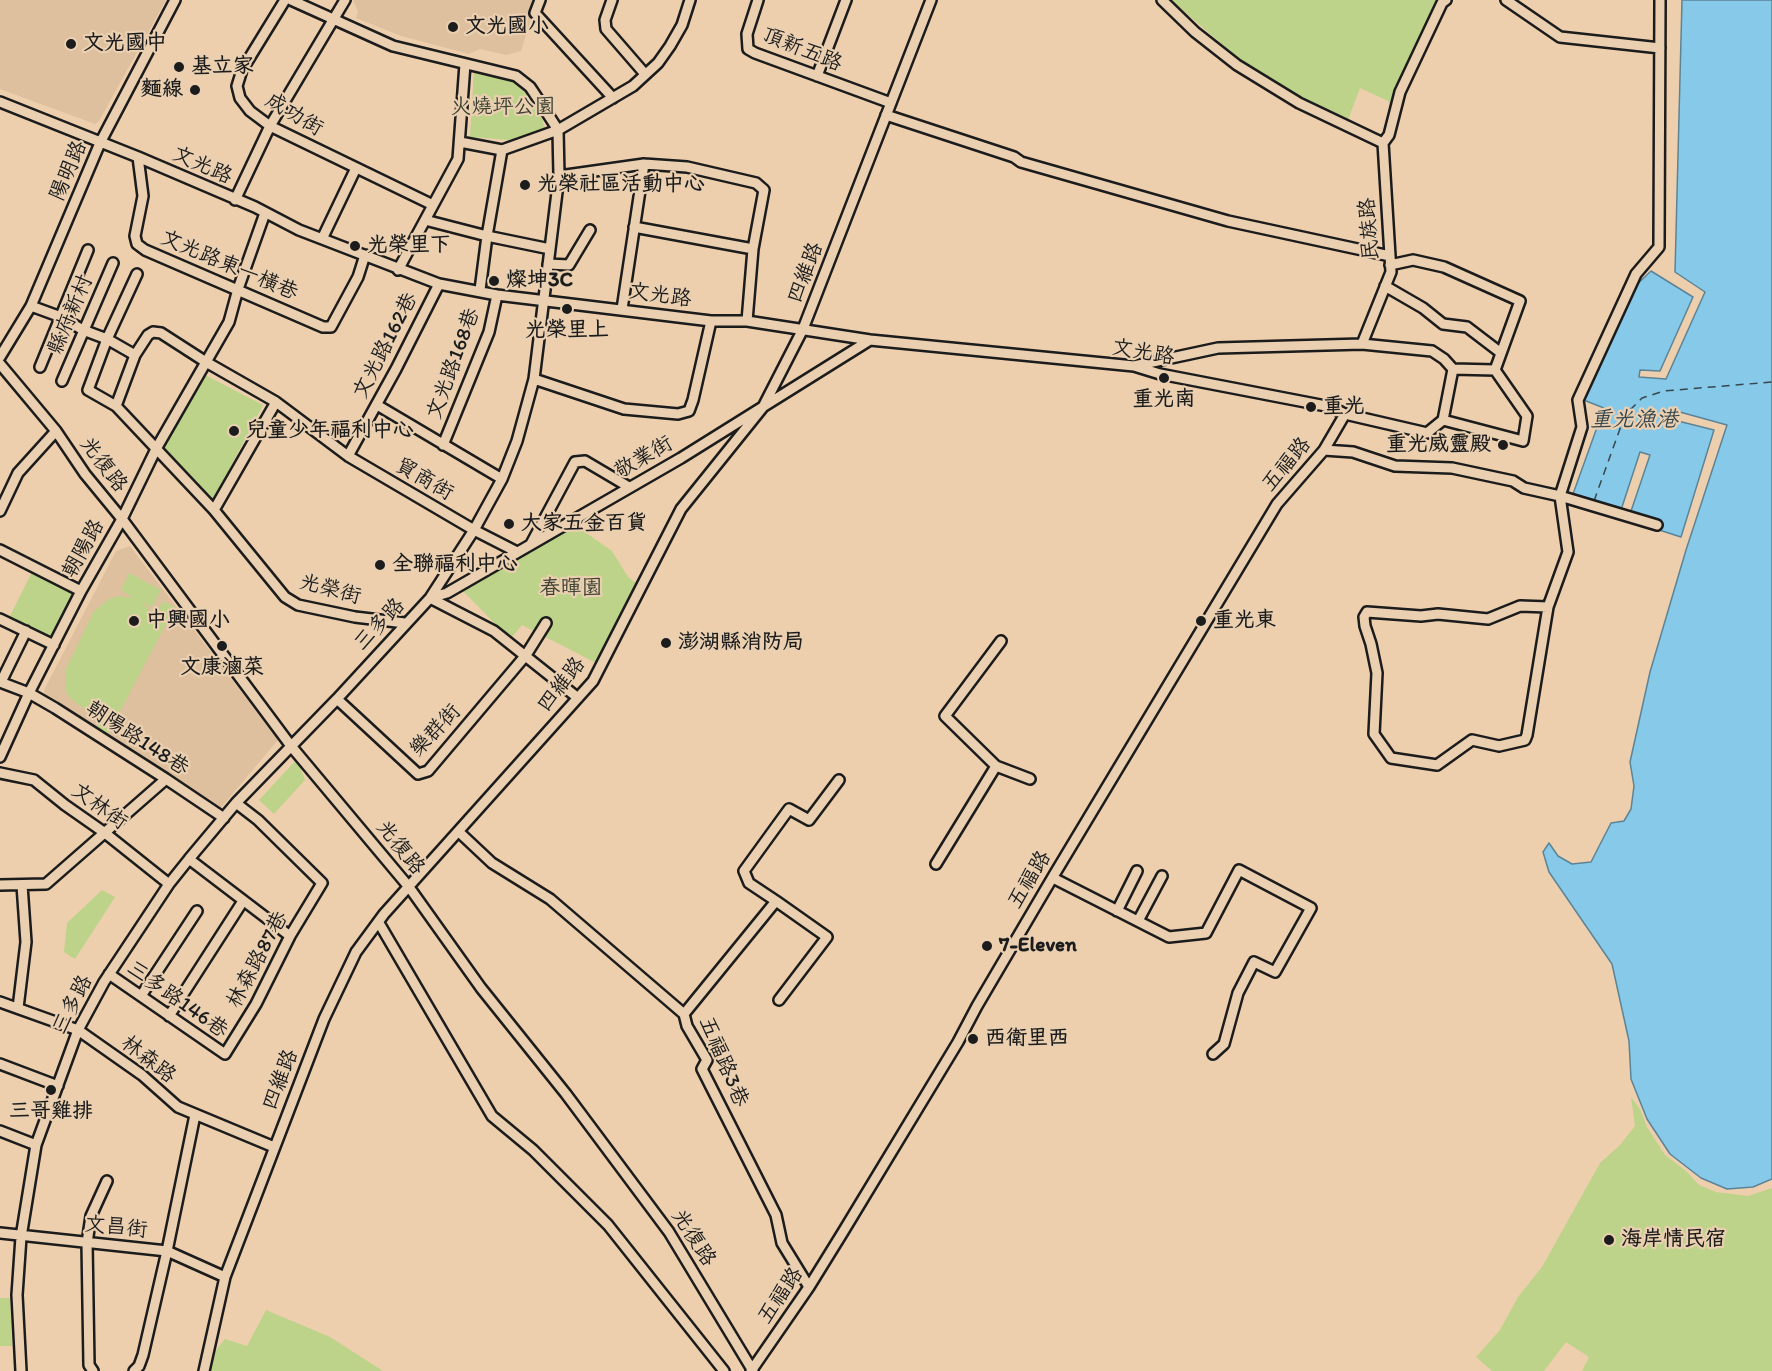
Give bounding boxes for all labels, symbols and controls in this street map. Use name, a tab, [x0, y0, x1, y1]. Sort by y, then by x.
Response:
place label: 文光國小	[465, 14, 549, 40]
marker: 文光國小	[446, 20, 460, 34]
street label: 頂新五路	[758, 23, 846, 77]
place label: 文光國中	[83, 31, 167, 57]
marker: 文光國中	[64, 37, 78, 51]
place label: 基立家	[191, 54, 254, 80]
marker: 基立家	[172, 60, 186, 74]
place label: 麵線	[141, 77, 183, 103]
marker: 麵線	[188, 83, 202, 97]
street label: 成功街	[261, 88, 327, 142]
park label: 火燒坪公園	[451, 95, 555, 121]
street label: 陽明路	[45, 137, 93, 205]
street label: 文光路	[168, 142, 236, 190]
place label: 光榮社區活動中心	[537, 172, 705, 198]
marker: 光榮社區活動中心	[518, 178, 532, 192]
street label: 民族路	[1355, 197, 1385, 261]
street label: 文光路東一橫巷	[156, 226, 302, 306]
place label: 光榮里下	[367, 233, 451, 259]
marker: 光榮里下	[348, 239, 362, 253]
street label: 四維路	[783, 239, 829, 307]
place label: 燦坤3C	[506, 268, 573, 294]
street label: 縣府新村	[43, 271, 99, 359]
marker: 燦坤3C	[487, 274, 501, 288]
street label: 文光路	[627, 279, 693, 313]
street label: 文光路162巷	[348, 289, 424, 403]
marker: 光榮里上	[560, 302, 574, 316]
street label: 文光路168巷	[422, 305, 486, 423]
place label: 光榮里上	[525, 318, 609, 344]
street label: 文光路	[1110, 335, 1176, 371]
marker: 重光南	[1157, 371, 1171, 385]
place label: 重光南	[1133, 387, 1195, 413]
place label: 重光	[1323, 394, 1365, 420]
marker: 重光	[1304, 400, 1318, 414]
water label: 重光漁港	[1590, 407, 1678, 433]
place label: 兒童少年福利中心	[246, 418, 414, 444]
marker: 兒童少年福利中心	[227, 424, 241, 438]
street label: 敬業街	[610, 431, 678, 485]
street label: 光復路	[74, 432, 132, 498]
place label: 重光威靈殿	[1386, 432, 1491, 458]
street label: 五福路	[1257, 433, 1317, 497]
marker: 重光威靈殿	[1496, 438, 1510, 452]
street label: 貿商街	[390, 453, 458, 507]
place label: 大家五金百貨	[521, 511, 647, 537]
street label: 朝陽路	[58, 515, 110, 583]
marker: 大家五金百貨	[502, 517, 516, 531]
place label: 全聯福利中心	[392, 552, 518, 578]
marker: 全聯福利中心	[373, 558, 387, 572]
street label: 光榮街	[296, 570, 364, 610]
park label: 春暉園	[540, 576, 602, 602]
street label: 三多路	[349, 593, 411, 657]
place label: 中興國小	[146, 608, 230, 634]
place label: 重光東	[1213, 608, 1276, 634]
marker: 中興國小	[127, 614, 141, 628]
marker: 重光東	[1194, 614, 1208, 628]
place label: 澎湖縣消防局	[678, 630, 804, 656]
marker: 澎湖縣消防局	[659, 636, 673, 650]
marker: 文康滷菜	[215, 639, 229, 653]
street label: 四維路	[533, 652, 591, 718]
place label: 文康滷菜	[180, 655, 264, 681]
street label: 朝陽路148巷	[81, 696, 193, 782]
street label: 樂群街	[405, 699, 467, 763]
street label: 文林街	[66, 778, 132, 836]
street label: 光復路	[370, 816, 430, 880]
street label: 五福路	[1003, 847, 1057, 913]
street label: 林森路87巷	[222, 907, 294, 1013]
place label: 7-Eleven	[999, 933, 1077, 959]
marker: 7-Eleven	[980, 939, 994, 953]
street label: 三多路146巷	[122, 956, 232, 1044]
street label: 三多路	[47, 971, 99, 1039]
street label: 五福路3巷	[693, 1013, 753, 1111]
place label: 西衛里西	[985, 1026, 1069, 1052]
street label: 林森路	[115, 1031, 181, 1089]
marker: 西衛里西	[966, 1032, 980, 1046]
street label: 四維路	[258, 1046, 304, 1114]
marker: 三哥雞排	[44, 1083, 58, 1097]
place label: 三哥雞排	[9, 1099, 93, 1125]
street label: 光復路	[665, 1205, 721, 1271]
street label: 文昌街	[83, 1212, 149, 1244]
place label: 海岸情民宿	[1621, 1227, 1726, 1253]
marker: 海岸情民宿	[1602, 1233, 1616, 1247]
street label: 五福路	[753, 1263, 809, 1329]

